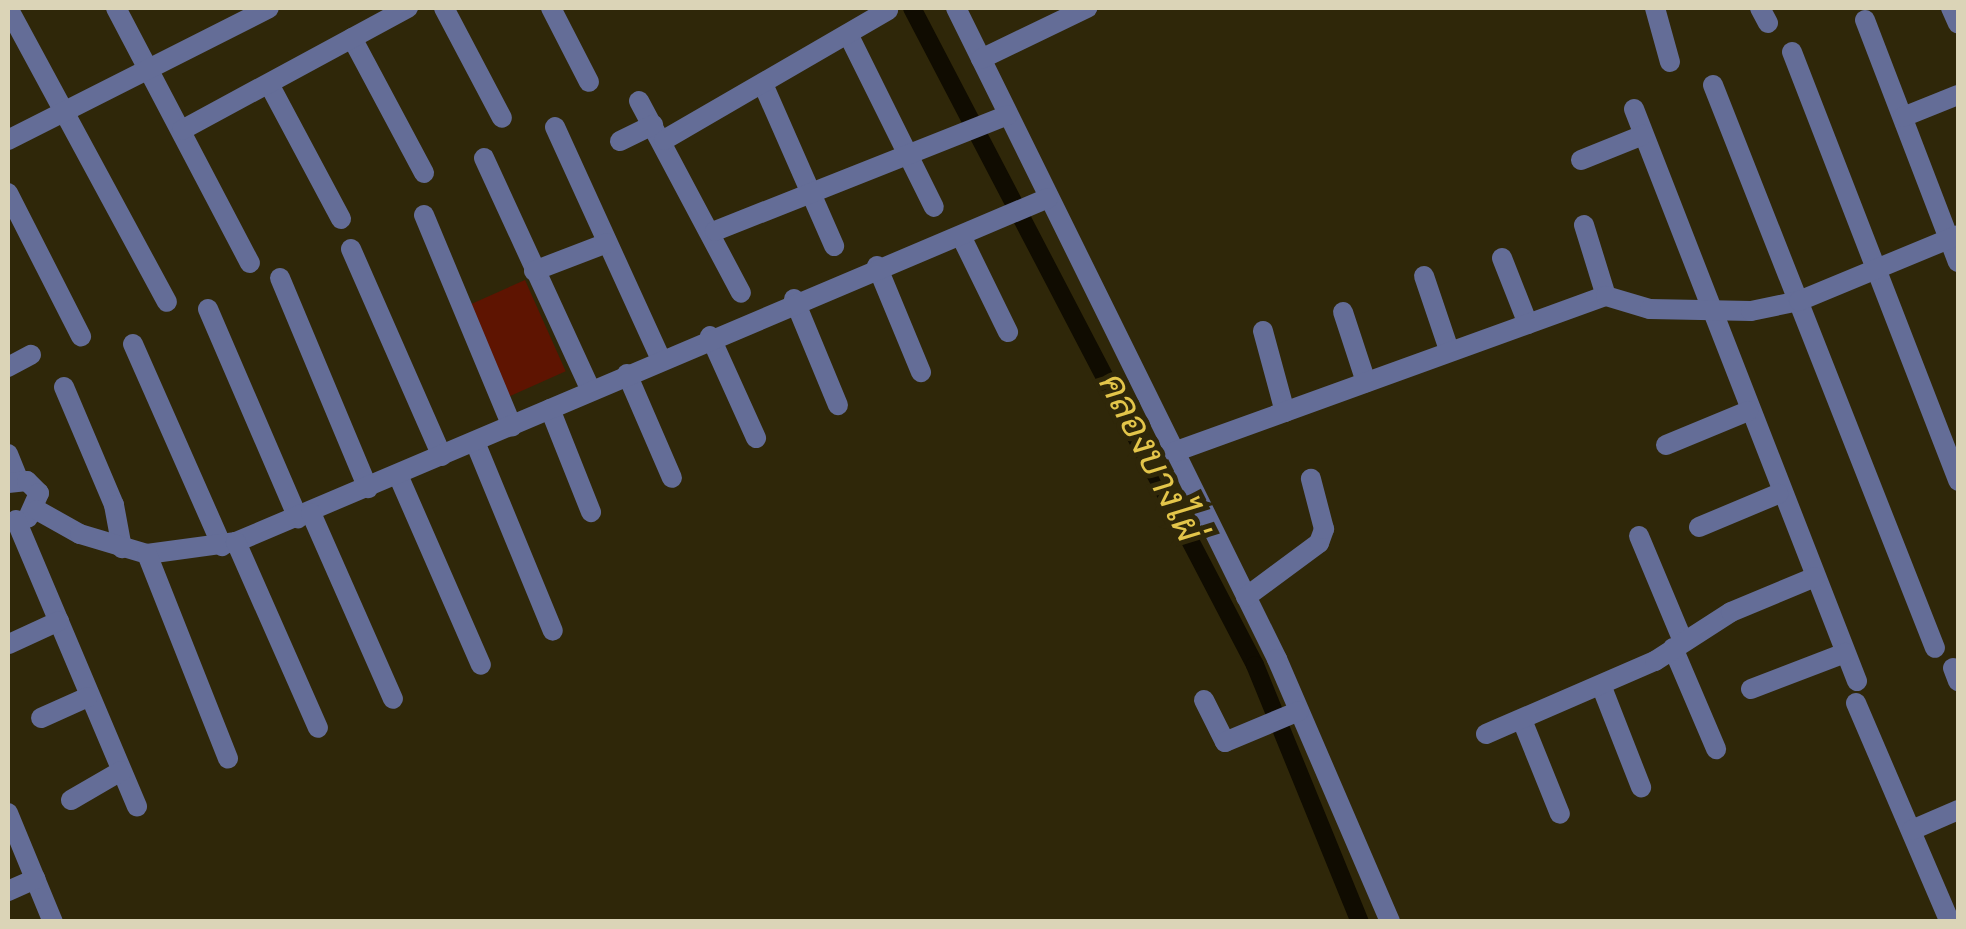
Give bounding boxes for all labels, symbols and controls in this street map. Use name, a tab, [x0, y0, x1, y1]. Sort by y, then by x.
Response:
water label: คลองบางไผ่	[1086, 367, 1210, 551]

